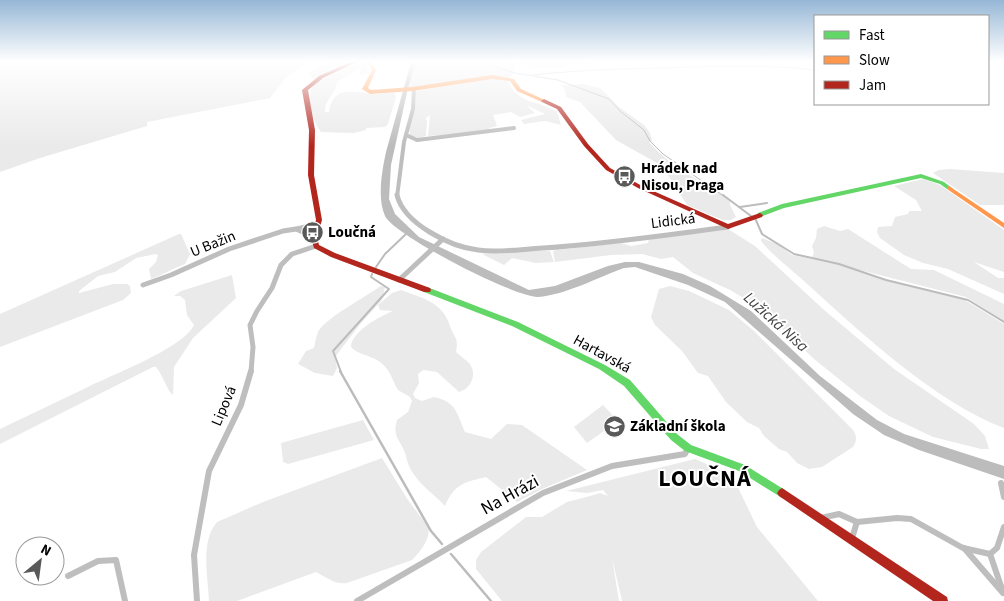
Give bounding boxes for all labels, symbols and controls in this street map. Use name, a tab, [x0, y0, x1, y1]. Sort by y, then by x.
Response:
legend	[814, 15, 989, 105]
text: Fast	[859, 25, 885, 46]
text: Slow	[859, 50, 890, 71]
text: Jam	[859, 75, 886, 96]
place label: Hrádek nad Nisou, Praga	[641, 158, 724, 196]
bus stop icon: Hrádek nad Nisou, Praga	[613, 165, 637, 189]
street label: Lidická	[650, 208, 696, 234]
bus stop icon: Loučná	[300, 220, 324, 244]
place label: Loučná	[328, 222, 376, 243]
street label: U Bažin	[187, 225, 239, 263]
water label: Lužická Nisa	[739, 287, 814, 357]
street label: Hartavská	[569, 330, 635, 378]
street label: Lipová	[206, 383, 242, 429]
school or university icon: Základní škola	[602, 414, 626, 438]
place label: Základní škola	[630, 416, 726, 437]
district label: LOUČNÁ	[658, 461, 752, 496]
street label: Na Hrázi	[476, 469, 544, 521]
north arrow	[15, 536, 65, 586]
text: N	[37, 540, 55, 562]

